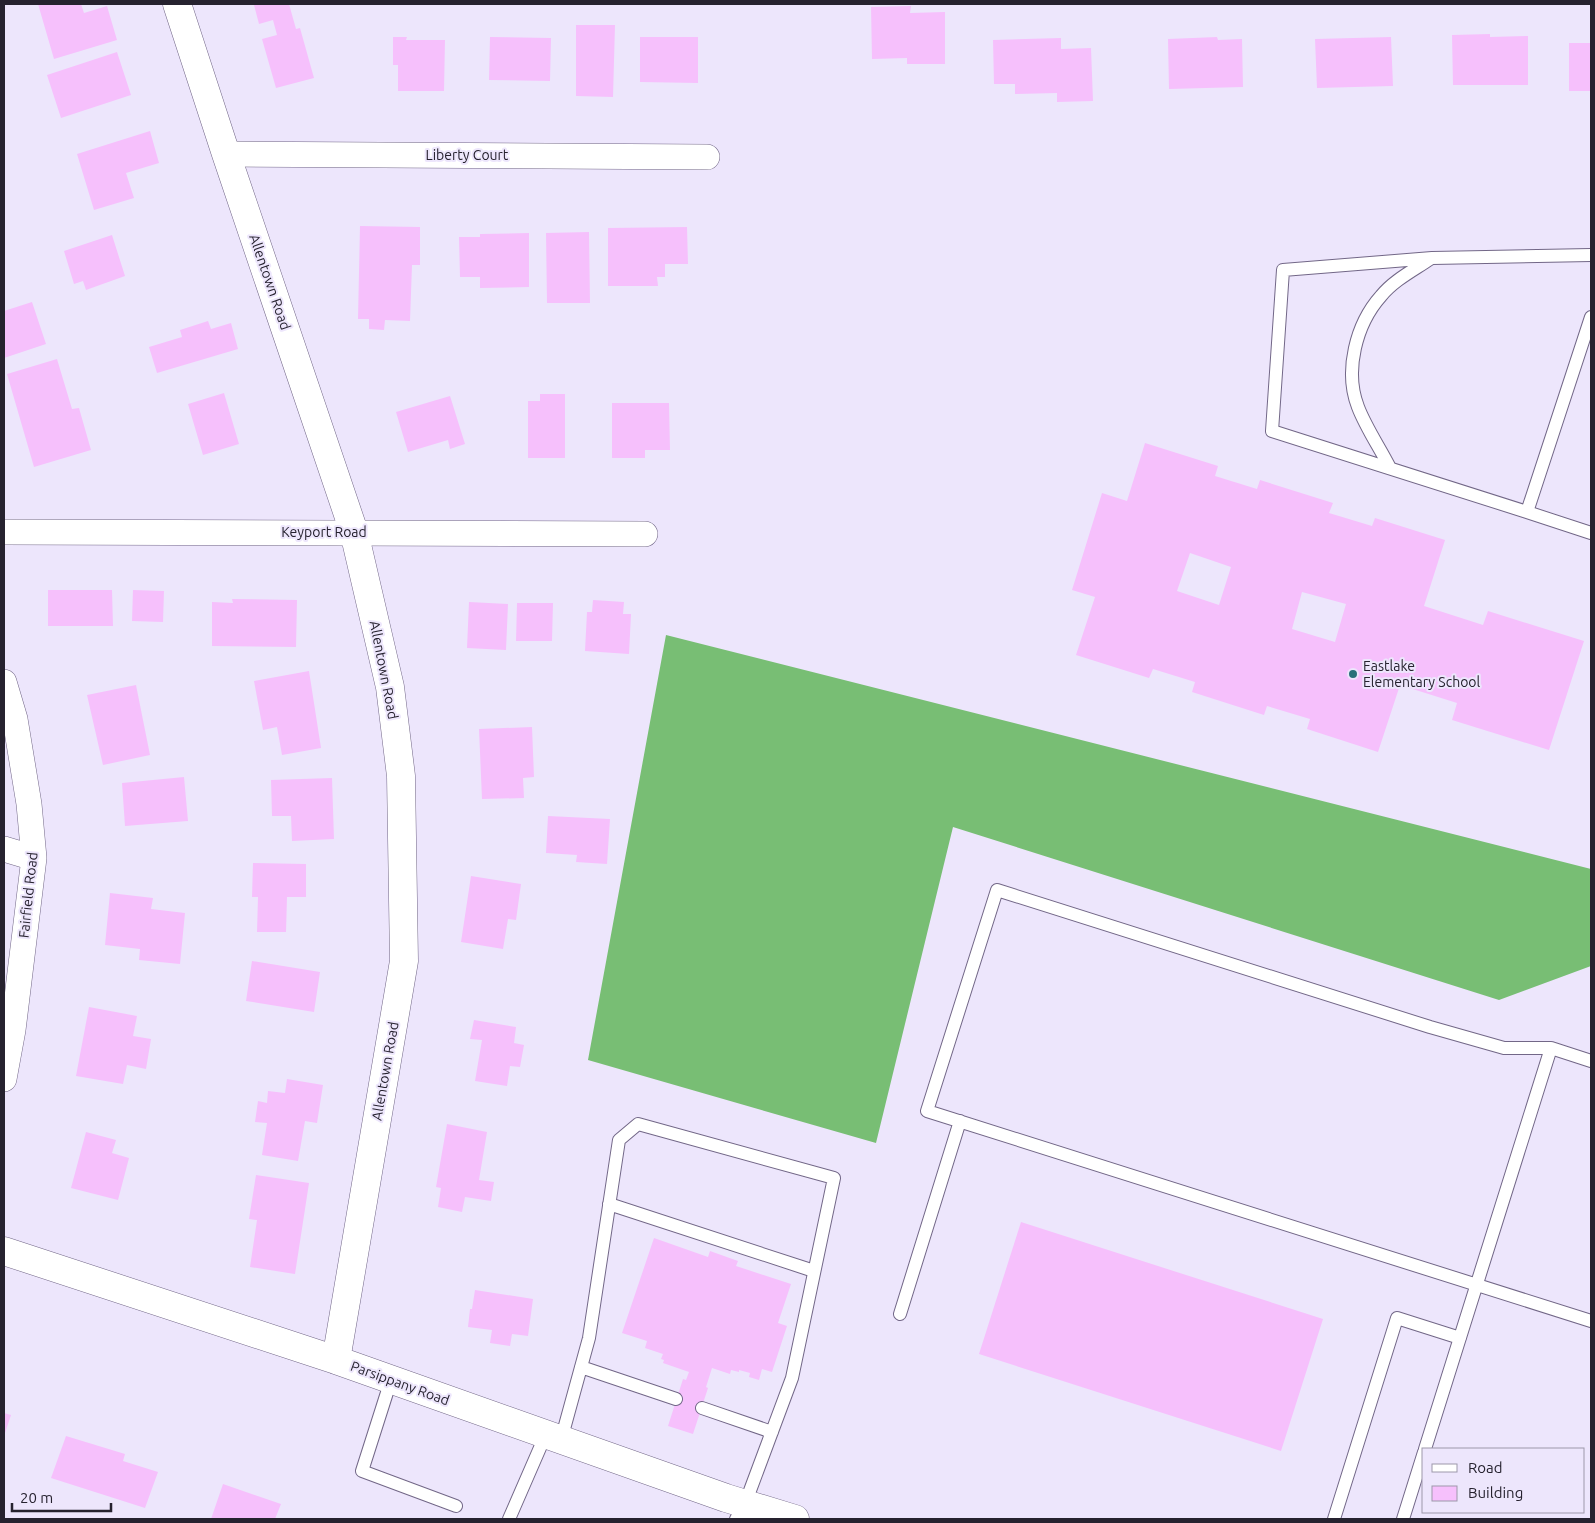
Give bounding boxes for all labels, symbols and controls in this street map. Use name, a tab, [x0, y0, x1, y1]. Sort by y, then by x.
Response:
street label: Liberty Court	[426, 147, 509, 163]
street label: Allentown Road	[246, 232, 294, 332]
street label: Keyport Road	[281, 524, 367, 540]
street label: Allentown Road	[367, 619, 401, 721]
place label: Eastlake Elementary School	[1363, 658, 1481, 690]
marker: Eastlake Elementary School	[1347, 668, 1359, 680]
street label: Fairfield Road	[16, 851, 40, 939]
street label: Allentown Road	[368, 1020, 402, 1122]
street label: Parsippany Road	[348, 1358, 452, 1408]
legend	[1422, 1448, 1585, 1513]
text: Road	[1468, 1459, 1503, 1476]
scale bar	[12, 1480, 111, 1512]
text: Building	[1468, 1484, 1523, 1501]
text: 20 m	[20, 1489, 53, 1506]

